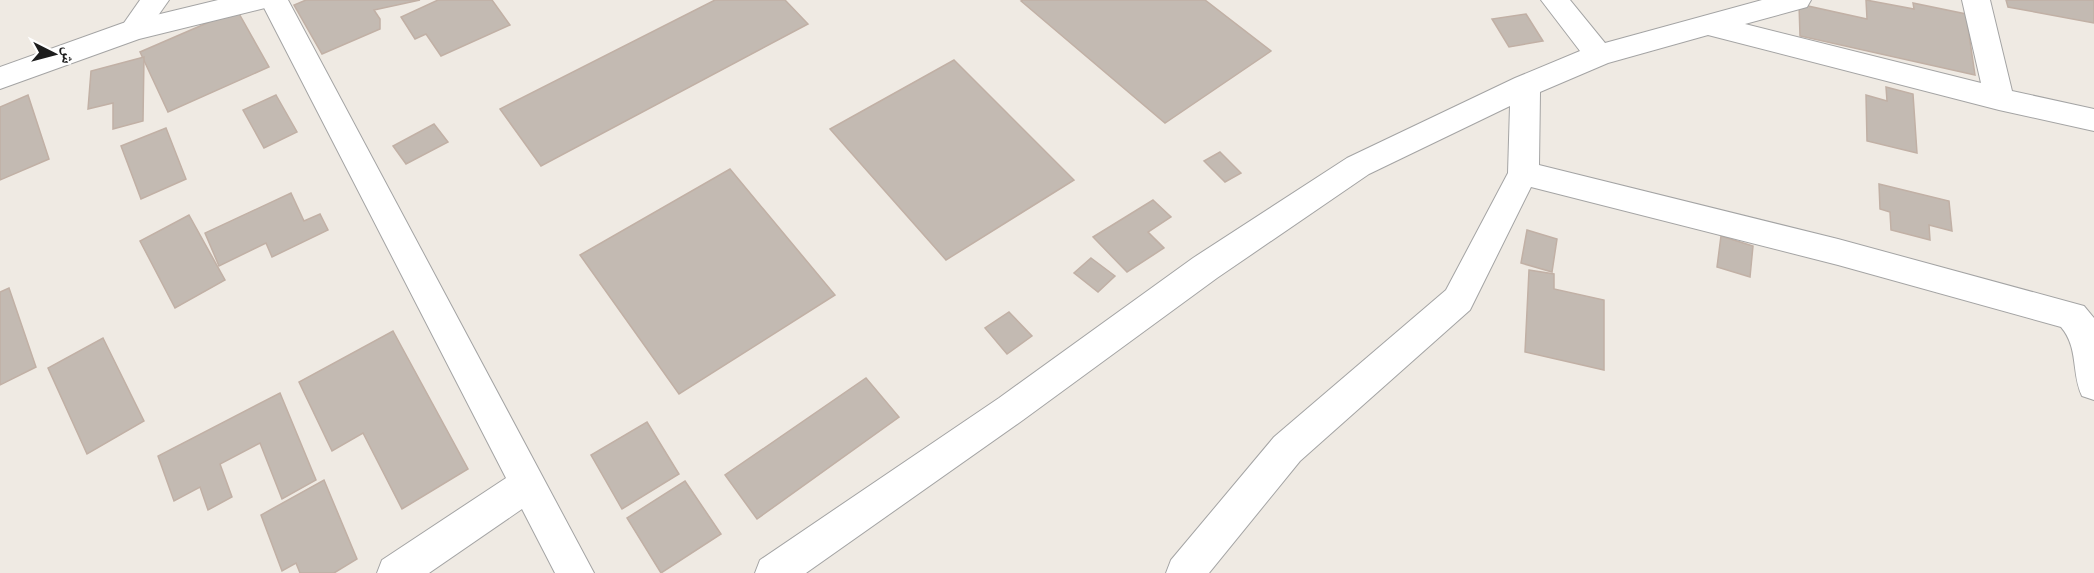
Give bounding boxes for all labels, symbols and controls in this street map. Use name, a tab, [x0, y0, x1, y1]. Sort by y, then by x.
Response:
north arrow	[24, 24, 84, 84]
text: ش	[58, 46, 80, 65]

